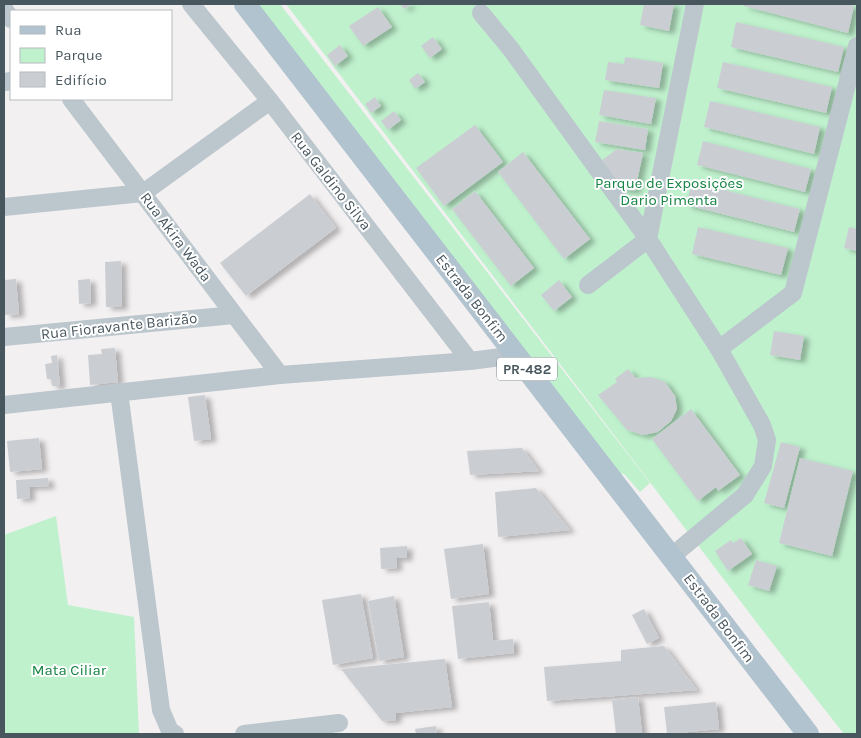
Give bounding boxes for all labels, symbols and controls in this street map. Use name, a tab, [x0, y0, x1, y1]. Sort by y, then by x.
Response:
legend	[10, 10, 172, 100]
text: Rua	[55, 21, 82, 39]
text: Parque	[55, 46, 103, 64]
text: Edifício	[55, 71, 107, 89]
street label: Rua Galdino Silva	[287, 128, 375, 234]
park label: Parque de Exposições Dario Pimenta	[595, 174, 743, 209]
street label: Rua Akira Wada	[137, 189, 215, 285]
street label: Estrada Bonfim	[432, 250, 512, 346]
street label: Rua Fioravante Barizão	[40, 309, 198, 343]
road number: PR-482	[497, 358, 557, 380]
street label: Estrada Bonfim	[680, 570, 758, 666]
park label: Mata Ciliar	[32, 661, 107, 679]

